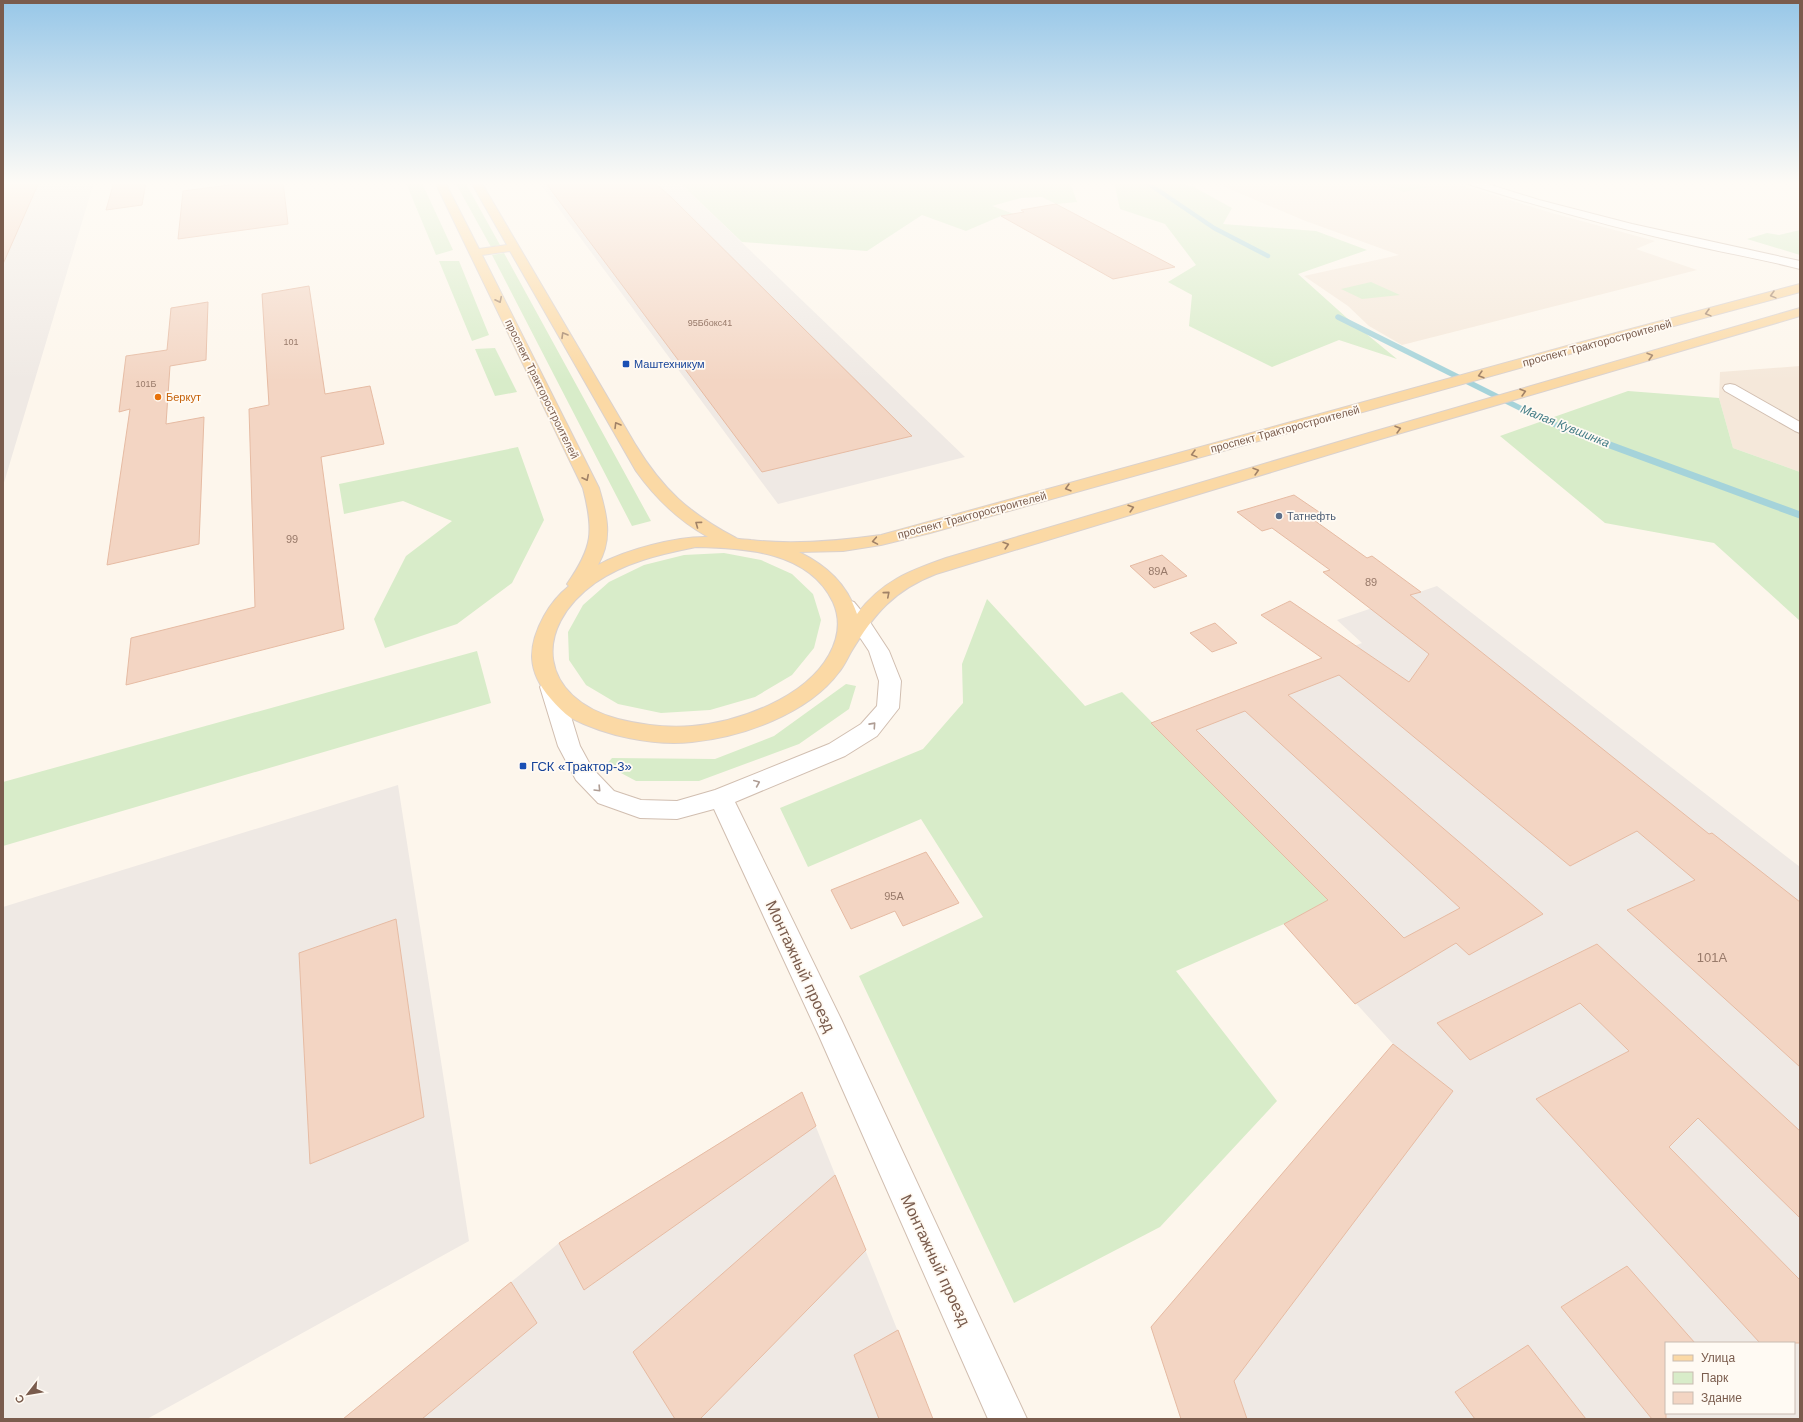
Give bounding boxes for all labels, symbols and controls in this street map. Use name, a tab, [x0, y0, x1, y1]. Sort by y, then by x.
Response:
one-way arrow	[1770, 290, 1777, 299]
one-way arrow	[494, 296, 501, 304]
one-way arrow	[1705, 308, 1711, 316]
street label: проспект Тракторостроителей	[503, 317, 581, 461]
street label: проспект Тракторостроителей	[1521, 317, 1673, 369]
house number: 95Ббокс41	[688, 318, 732, 328]
one-way arrow	[562, 332, 569, 339]
house number: 101	[283, 337, 299, 347]
one-way arrow	[1647, 352, 1653, 360]
place label: Маштехникум	[634, 358, 705, 370]
marker: Маштехникум	[621, 359, 631, 369]
one-way arrow	[1478, 370, 1485, 379]
house number: 101Б	[136, 379, 157, 389]
one-way arrow	[1519, 388, 1526, 397]
place label: Беркут	[166, 391, 201, 403]
marker: Беркут	[153, 392, 163, 402]
water label: Малая Кувшинка	[1519, 402, 1612, 450]
street label: проспект Тракторостроителей	[1209, 403, 1361, 455]
one-way arrow	[614, 422, 622, 429]
one-way arrow	[1395, 425, 1402, 434]
one-way arrow	[1190, 449, 1197, 458]
one-way arrow	[1252, 467, 1259, 476]
one-way arrow	[581, 474, 589, 481]
one-way arrow	[1065, 483, 1072, 492]
street label: проспект Тракторостроителей	[896, 489, 1048, 541]
one-way arrow	[1127, 504, 1134, 513]
place label: Татнефть	[1287, 510, 1336, 522]
marker: Татнефть	[1274, 511, 1284, 521]
one-way arrow	[696, 522, 703, 529]
house number: 99	[286, 533, 298, 545]
one-way arrow	[872, 536, 878, 544]
one-way arrow	[1003, 541, 1010, 550]
house number: 89А	[1148, 565, 1168, 577]
house number: 89	[1365, 576, 1377, 588]
one-way arrow	[882, 591, 890, 599]
one-way arrow	[868, 723, 875, 730]
place label: ГСК «Трактор-3»	[531, 759, 632, 774]
marker: ГСК «Трактор-3»	[518, 761, 528, 771]
one-way arrow	[753, 780, 761, 788]
one-way arrow	[594, 784, 601, 792]
house number: 95А	[884, 890, 904, 902]
street label: Монтажный проезд	[763, 898, 839, 1035]
house number: 101А	[1697, 950, 1728, 965]
street label: Монтажный проезд	[898, 1192, 974, 1329]
legend	[1665, 1342, 1795, 1414]
text: Улица	[1701, 1351, 1735, 1365]
text: Парк	[1701, 1371, 1729, 1385]
north arrow	[8, 1374, 48, 1414]
text: Здание	[1701, 1391, 1742, 1405]
text: С	[12, 1393, 27, 1406]

